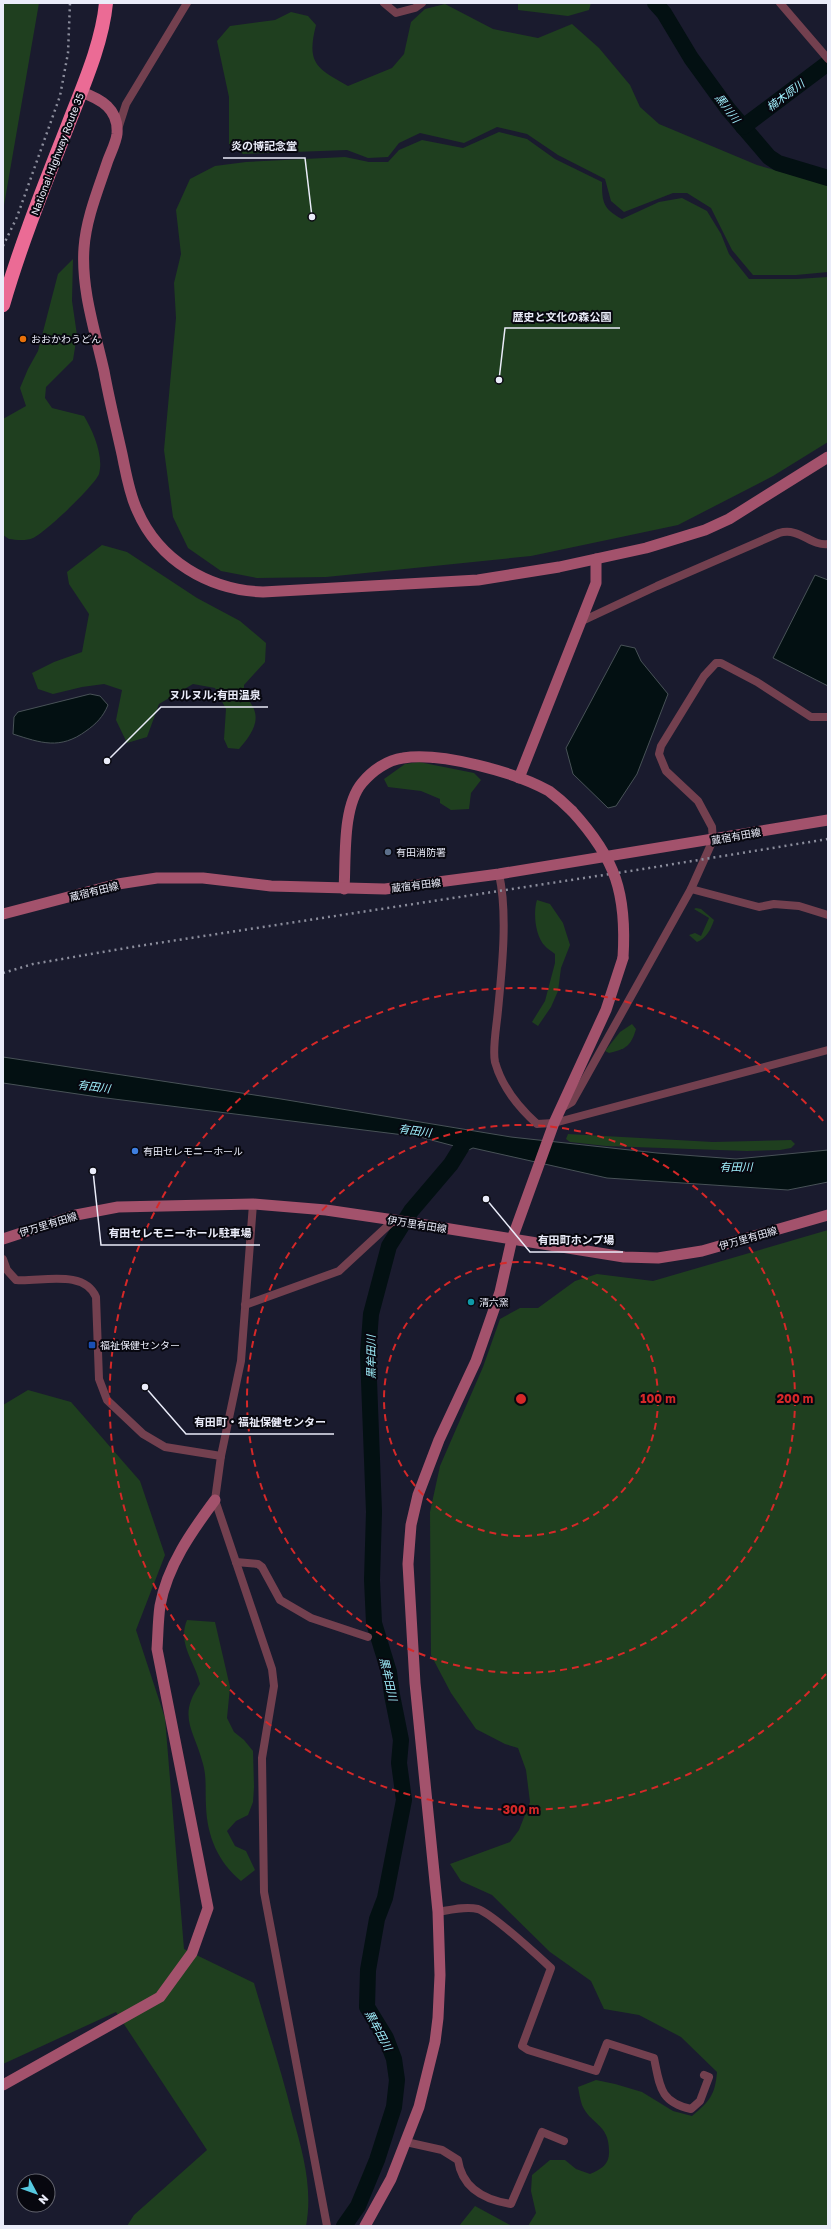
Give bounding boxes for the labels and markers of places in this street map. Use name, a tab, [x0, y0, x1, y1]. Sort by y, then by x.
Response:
callout: 炎の博記念堂	[223, 135, 305, 158]
callout: 歴史と文化の森公園	[505, 305, 620, 328]
place label: おおかわうどん	[31, 333, 101, 345]
marker: おおかわうどん	[18, 334, 28, 344]
callout: ヌルヌル;有田温泉	[161, 684, 268, 707]
place label: 有田消防署	[396, 846, 446, 858]
marker: 有田消防署	[383, 847, 393, 857]
place label: 有田セレモニーホール	[143, 1145, 243, 1157]
marker: 有田セレモニーホール	[130, 1146, 140, 1156]
callout: 有田セレモニーホール駐車場	[101, 1222, 260, 1245]
callout: 有田町ホンプ場	[530, 1229, 623, 1252]
place label: 清六窯	[479, 1296, 509, 1308]
marker: 清六窯	[466, 1297, 476, 1307]
place label: 福祉保健センター	[100, 1339, 180, 1351]
marker: 福祉保健センター	[87, 1340, 97, 1350]
centre of rings	[514, 1392, 528, 1406]
callout: 有田町・福祉保健センター	[186, 1411, 334, 1434]

